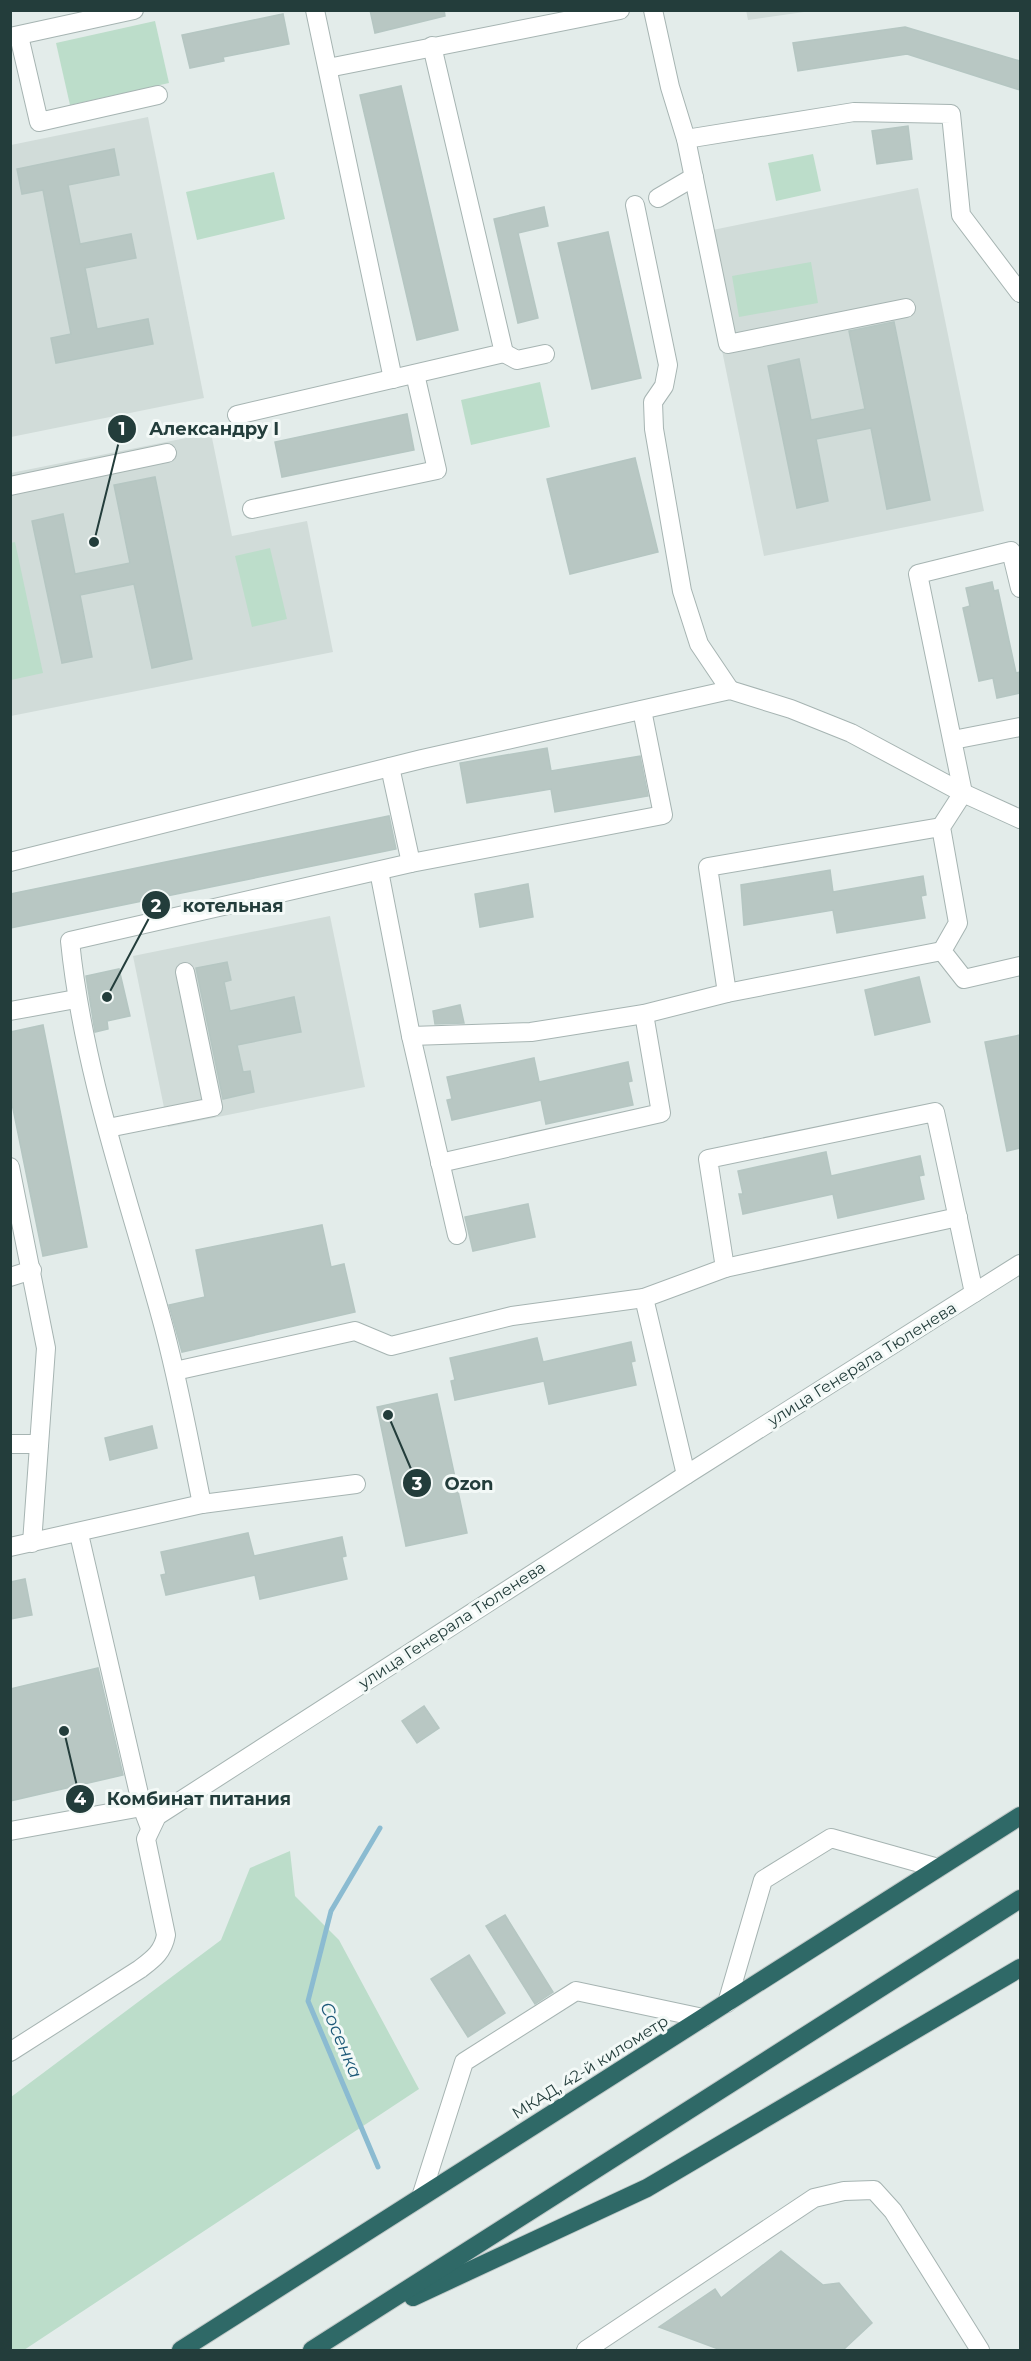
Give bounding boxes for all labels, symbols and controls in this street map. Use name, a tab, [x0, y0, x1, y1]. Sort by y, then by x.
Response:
callout: Александру I	[107, 411, 291, 447]
text: 1	[118, 418, 126, 440]
text: Александру I	[149, 418, 279, 440]
callout: котельная	[141, 887, 296, 923]
text: 2	[151, 895, 162, 917]
text: котельная	[183, 895, 283, 917]
street label: улица Генерала Тюленева	[763, 1298, 960, 1430]
callout: Ozon	[402, 1465, 505, 1501]
text: 3	[411, 1473, 423, 1495]
text: Ozon	[444, 1473, 494, 1495]
street label: улица Генерала Тюленева	[354, 1558, 549, 1693]
callout: Комбинат питания	[65, 1781, 303, 1817]
text: 4	[74, 1788, 87, 1810]
text: Комбинат питания	[107, 1788, 291, 1810]
water label: Сосенка	[315, 1999, 367, 2081]
street label: МКАД, 42-й километр	[508, 2011, 672, 2123]

